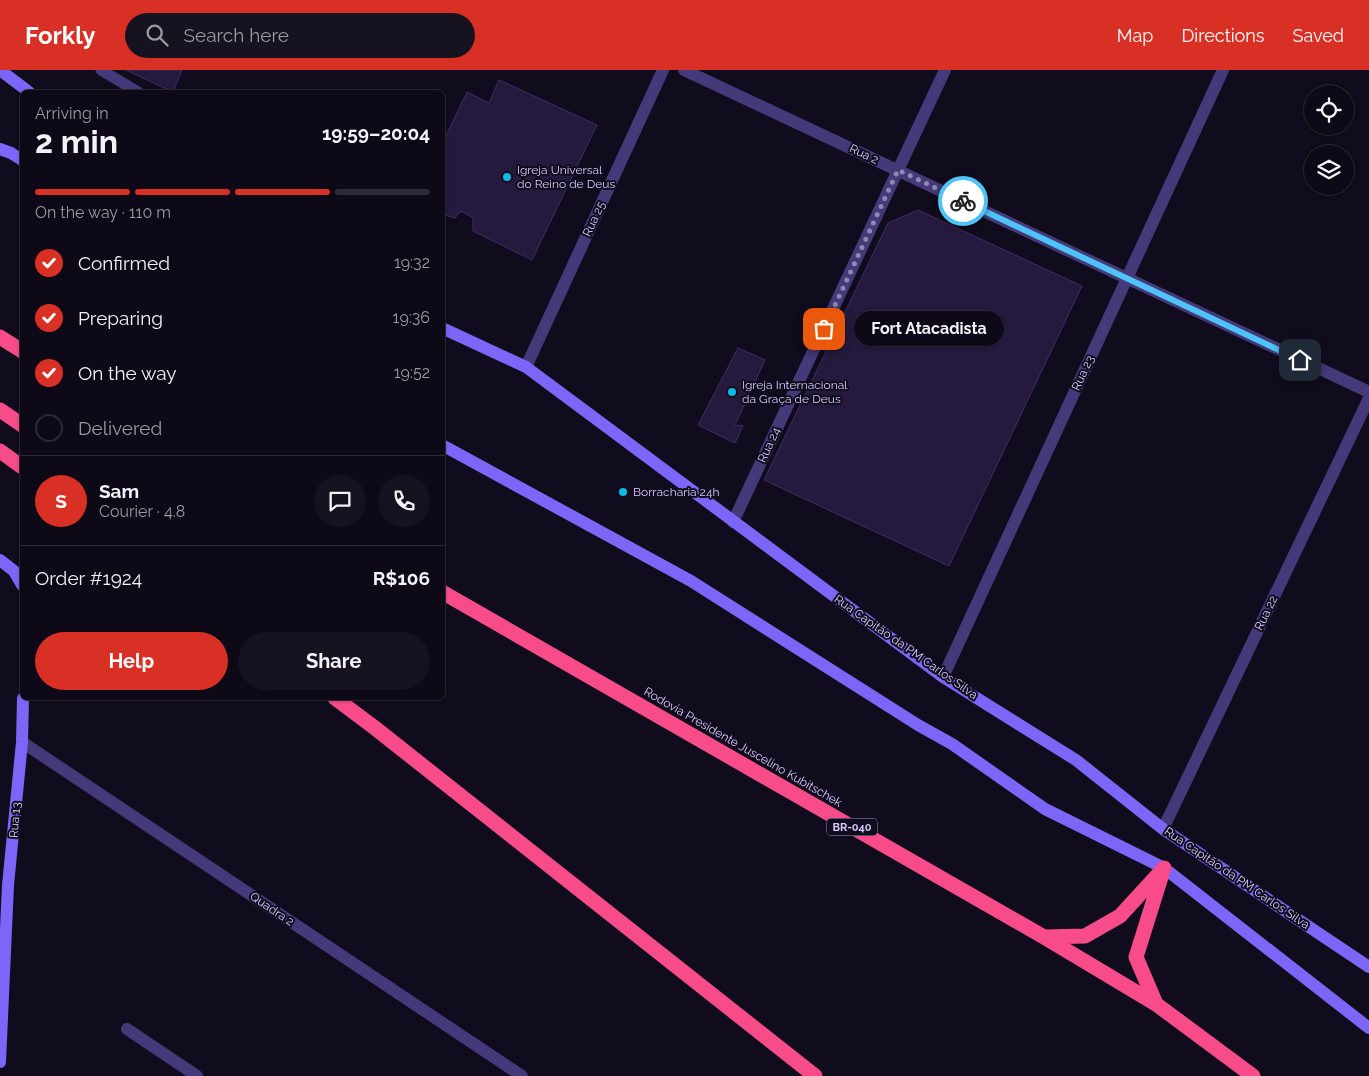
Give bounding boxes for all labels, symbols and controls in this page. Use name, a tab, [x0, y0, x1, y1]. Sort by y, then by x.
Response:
search box	[125, 13, 475, 58]
text: Forkly	[25, 21, 95, 50]
icon: search	[143, 21, 171, 49]
text: Search here	[183, 24, 289, 46]
text: Map	[1117, 25, 1153, 46]
text: Directions	[1181, 25, 1265, 46]
text: Saved	[1293, 25, 1344, 46]
map controls	[1304, 85, 1354, 195]
button: locate	[1304, 85, 1354, 135]
text: Arriving in	[35, 104, 109, 123]
text: 19:59–20:04	[322, 122, 430, 144]
text: 2 min	[35, 123, 118, 160]
street label: Rua 2	[847, 141, 881, 167]
button: layers	[1304, 145, 1354, 195]
place label: Igreja Universal do Reino de Deus	[517, 163, 615, 191]
marker: Igreja Universal do Reino de Deus	[501, 171, 513, 183]
courier	[938, 176, 988, 226]
icon: bike	[949, 187, 977, 215]
street label: Rua 25	[580, 199, 608, 239]
text: On the way · 110 m	[35, 203, 171, 222]
icon: check	[35, 249, 63, 277]
text: Confirmed	[78, 252, 170, 274]
text: 19:32	[394, 253, 430, 272]
icon: check	[35, 304, 63, 332]
text: Preparing	[78, 307, 163, 329]
text: 19:36	[393, 308, 430, 327]
pin	[803, 308, 845, 350]
callout: Fort Atacadista	[854, 312, 1004, 346]
icon: bag	[810, 315, 838, 343]
text: Fort Atacadista	[871, 319, 987, 338]
pin	[1279, 339, 1321, 381]
icon: home	[1286, 346, 1314, 374]
street label: Rua 23	[1069, 353, 1097, 393]
icon: check	[35, 359, 63, 387]
text: On the way	[78, 362, 177, 384]
text: 19:52	[394, 363, 430, 382]
place label: Igreja Internacional da Graça de Deus	[742, 378, 848, 406]
marker: Igreja Internacional da Graça de Deus	[726, 386, 738, 398]
text: Delivered	[78, 417, 162, 439]
street label: Rua 24	[755, 425, 783, 465]
button: chat	[314, 475, 366, 527]
button: phone	[378, 475, 430, 527]
text: Sam	[99, 480, 139, 502]
place label: Borracharia 24h	[633, 485, 719, 499]
marker: Borracharia 24h	[617, 486, 629, 498]
text: S	[55, 490, 67, 512]
text: Courier · 4.8	[99, 502, 185, 521]
text: Order #1924	[35, 567, 142, 589]
text: R$106	[373, 567, 430, 589]
street label: Rua Capitão da PM Carlos Silva	[831, 592, 981, 702]
street label: Rua 22	[1252, 593, 1280, 633]
button: Help	[35, 632, 228, 690]
button: Share	[238, 632, 430, 690]
street label: Rodovia Presidente Juscelino Kubitschek	[641, 684, 845, 810]
street label: Rua 13	[6, 801, 24, 839]
road number: BR-040	[827, 819, 877, 836]
street label: Rua Capitão da PM Carlos Silva	[1162, 824, 1312, 932]
street label: Quadra 2	[247, 889, 297, 929]

